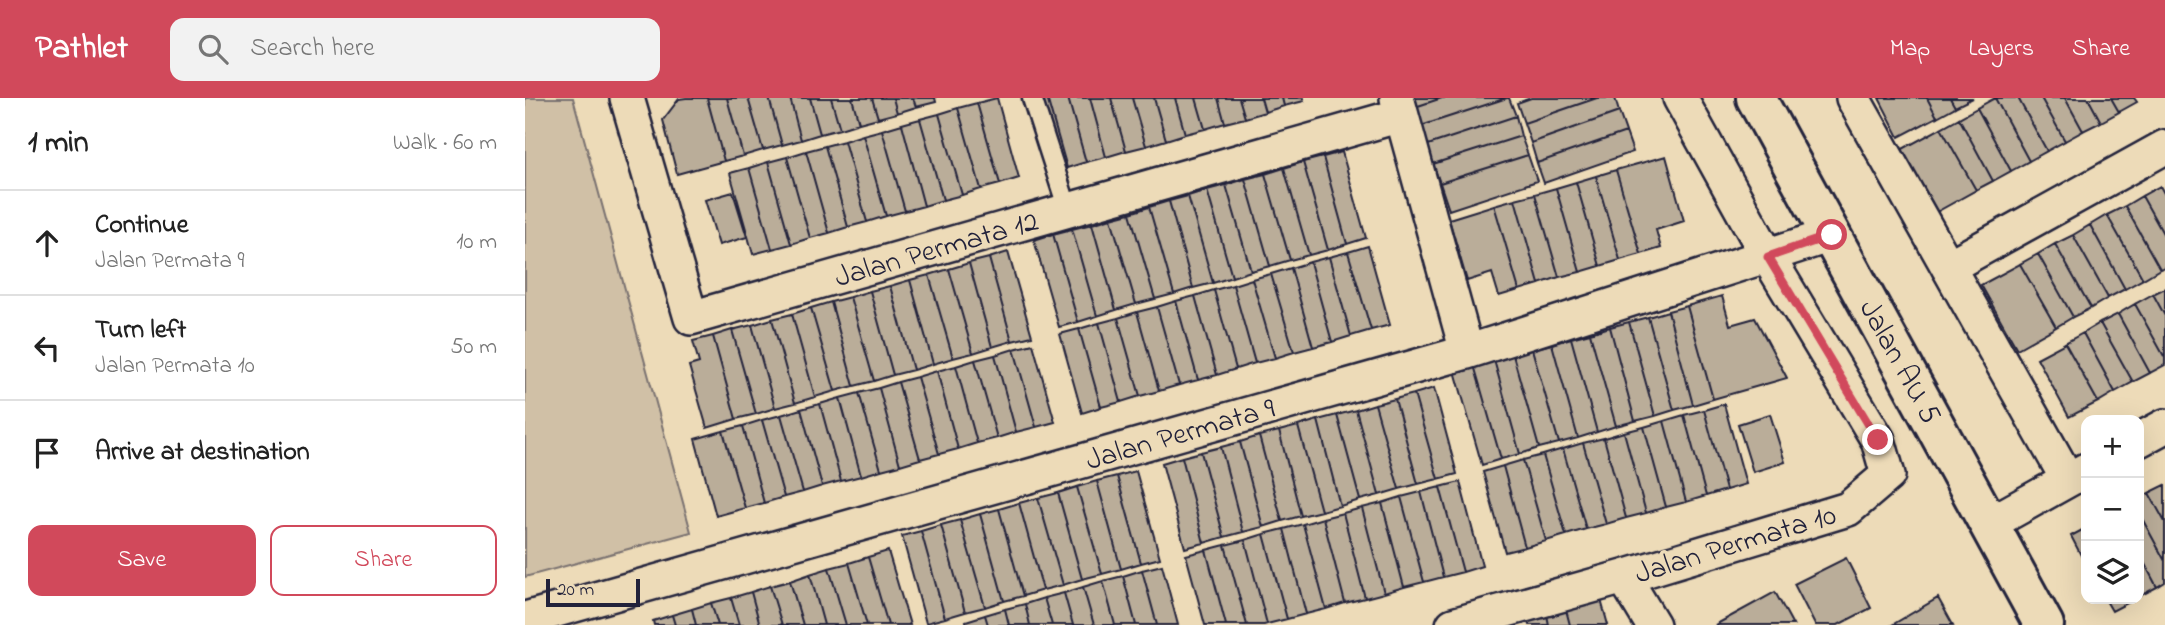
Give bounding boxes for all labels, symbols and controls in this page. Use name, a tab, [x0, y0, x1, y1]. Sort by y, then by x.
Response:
search box	[170, 18, 660, 81]
text: Pathlet	[35, 25, 128, 73]
icon: search	[194, 30, 232, 68]
text: Search here	[250, 30, 375, 68]
text: Map	[1890, 32, 1930, 67]
text: Layers	[1968, 32, 2034, 67]
text: Share	[2072, 32, 2130, 67]
text: 1 min	[28, 122, 89, 166]
text: Walk · 60 m	[393, 127, 497, 160]
street label: Jalan Permata 12	[830, 201, 1044, 301]
text: Continue	[95, 207, 188, 245]
route start	[1816, 219, 1847, 250]
icon: ahead	[28, 224, 66, 262]
text: 10 m	[456, 226, 497, 259]
text: Jalan Permata 9	[95, 245, 244, 278]
street label: Jalan AU 5	[1846, 292, 1951, 433]
text: Turn left	[95, 312, 186, 350]
icon: left	[28, 329, 66, 367]
text: 50 m	[450, 331, 497, 364]
text: Jalan Permata 10	[95, 350, 255, 383]
street label: Jalan Permata 9	[1081, 388, 1281, 484]
map controls	[2081, 415, 2144, 604]
button: +	[2081, 415, 2144, 478]
route end	[1862, 424, 1893, 455]
icon: arrive	[28, 434, 66, 472]
text: Arrive at destination	[95, 434, 310, 472]
button: −	[2081, 478, 2144, 541]
street label: Jalan Permata 10	[1630, 494, 1842, 597]
button: Save	[28, 525, 256, 596]
button: Share	[270, 525, 497, 596]
button: layers	[2081, 541, 2144, 604]
scale bar	[546, 576, 641, 608]
text: 20 m	[557, 577, 594, 604]

